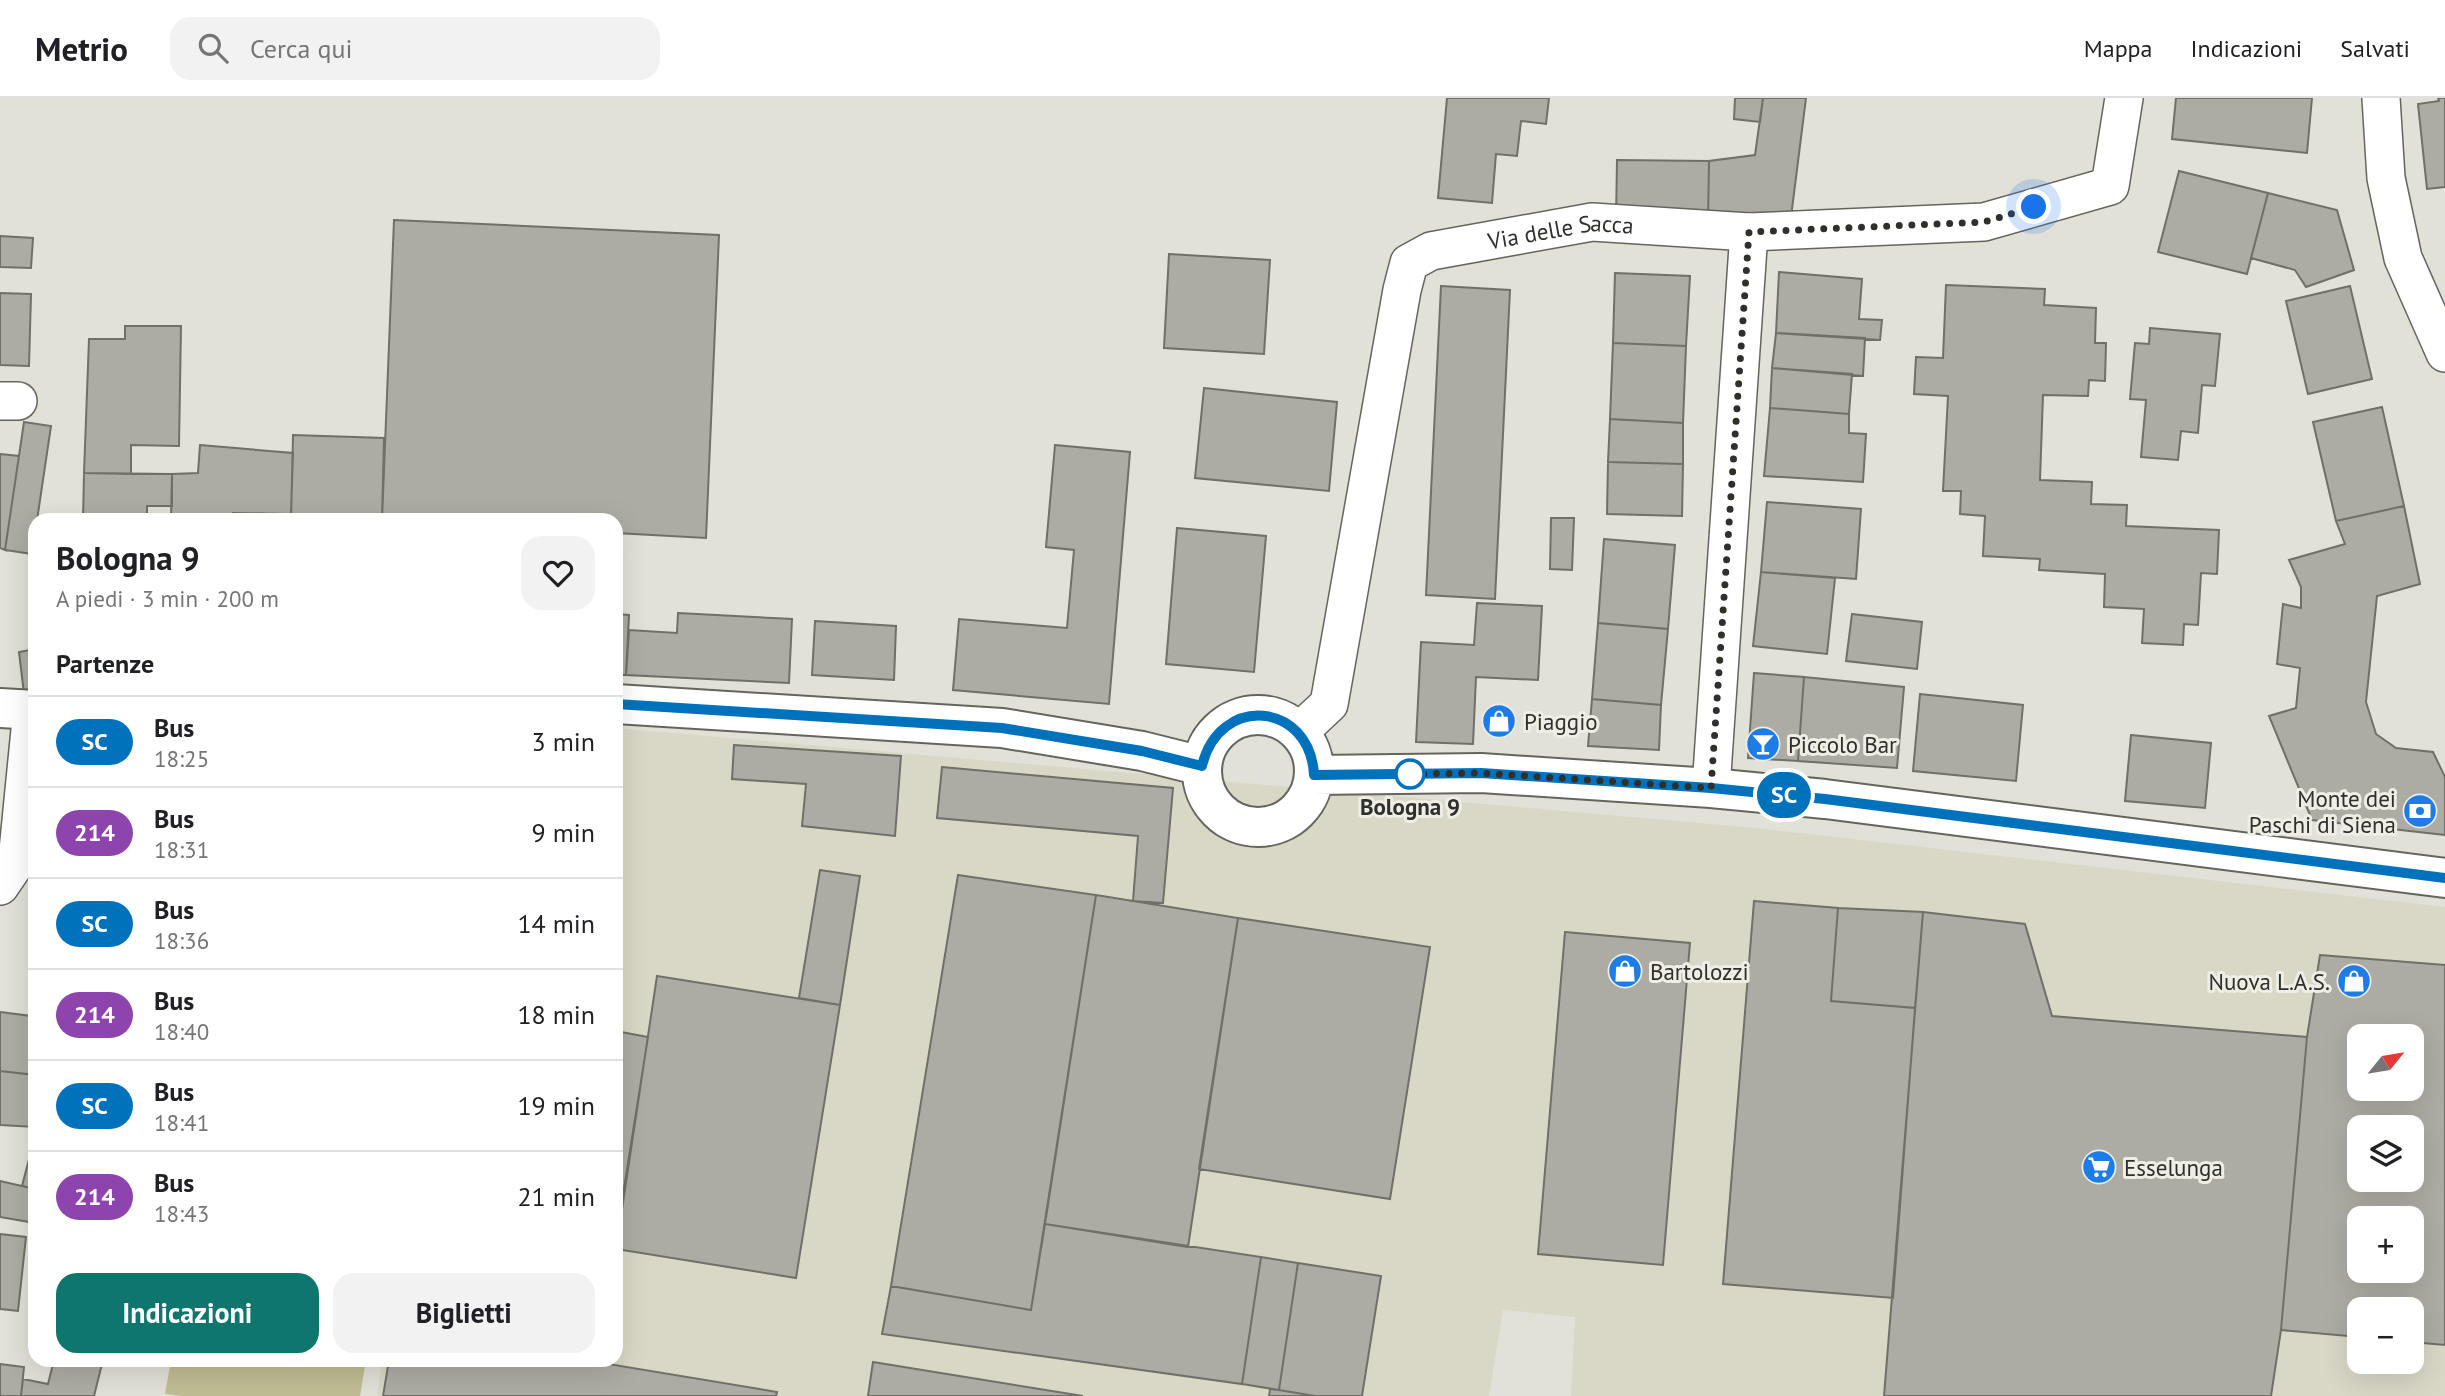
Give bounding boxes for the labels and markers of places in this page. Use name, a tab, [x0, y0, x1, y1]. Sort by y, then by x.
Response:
shop icon: Piaggio	[1480, 702, 1518, 740]
place label: Piaggio	[1524, 707, 1598, 736]
bar icon: Piccolo Bar	[1744, 725, 1782, 763]
place label: Piccolo Bar	[1788, 730, 1897, 759]
marker: Bologna 9	[1395, 759, 1425, 789]
place label: Monte dei Paschi di Siena	[2249, 784, 2396, 839]
place label: Bologna 9	[1360, 792, 1460, 821]
bank icon: Monte dei Paschi di Siena	[2401, 792, 2439, 830]
shop icon: Bartolozzi	[1606, 952, 1644, 990]
place label: Bartolozzi	[1650, 957, 1749, 986]
shop icon: Nuova L.A.S.	[2335, 962, 2373, 1000]
place label: Nuova L.A.S.	[2208, 967, 2330, 996]
supermarket icon: Esselunga	[2080, 1148, 2118, 1186]
place label: Esselunga	[2124, 1153, 2223, 1182]

